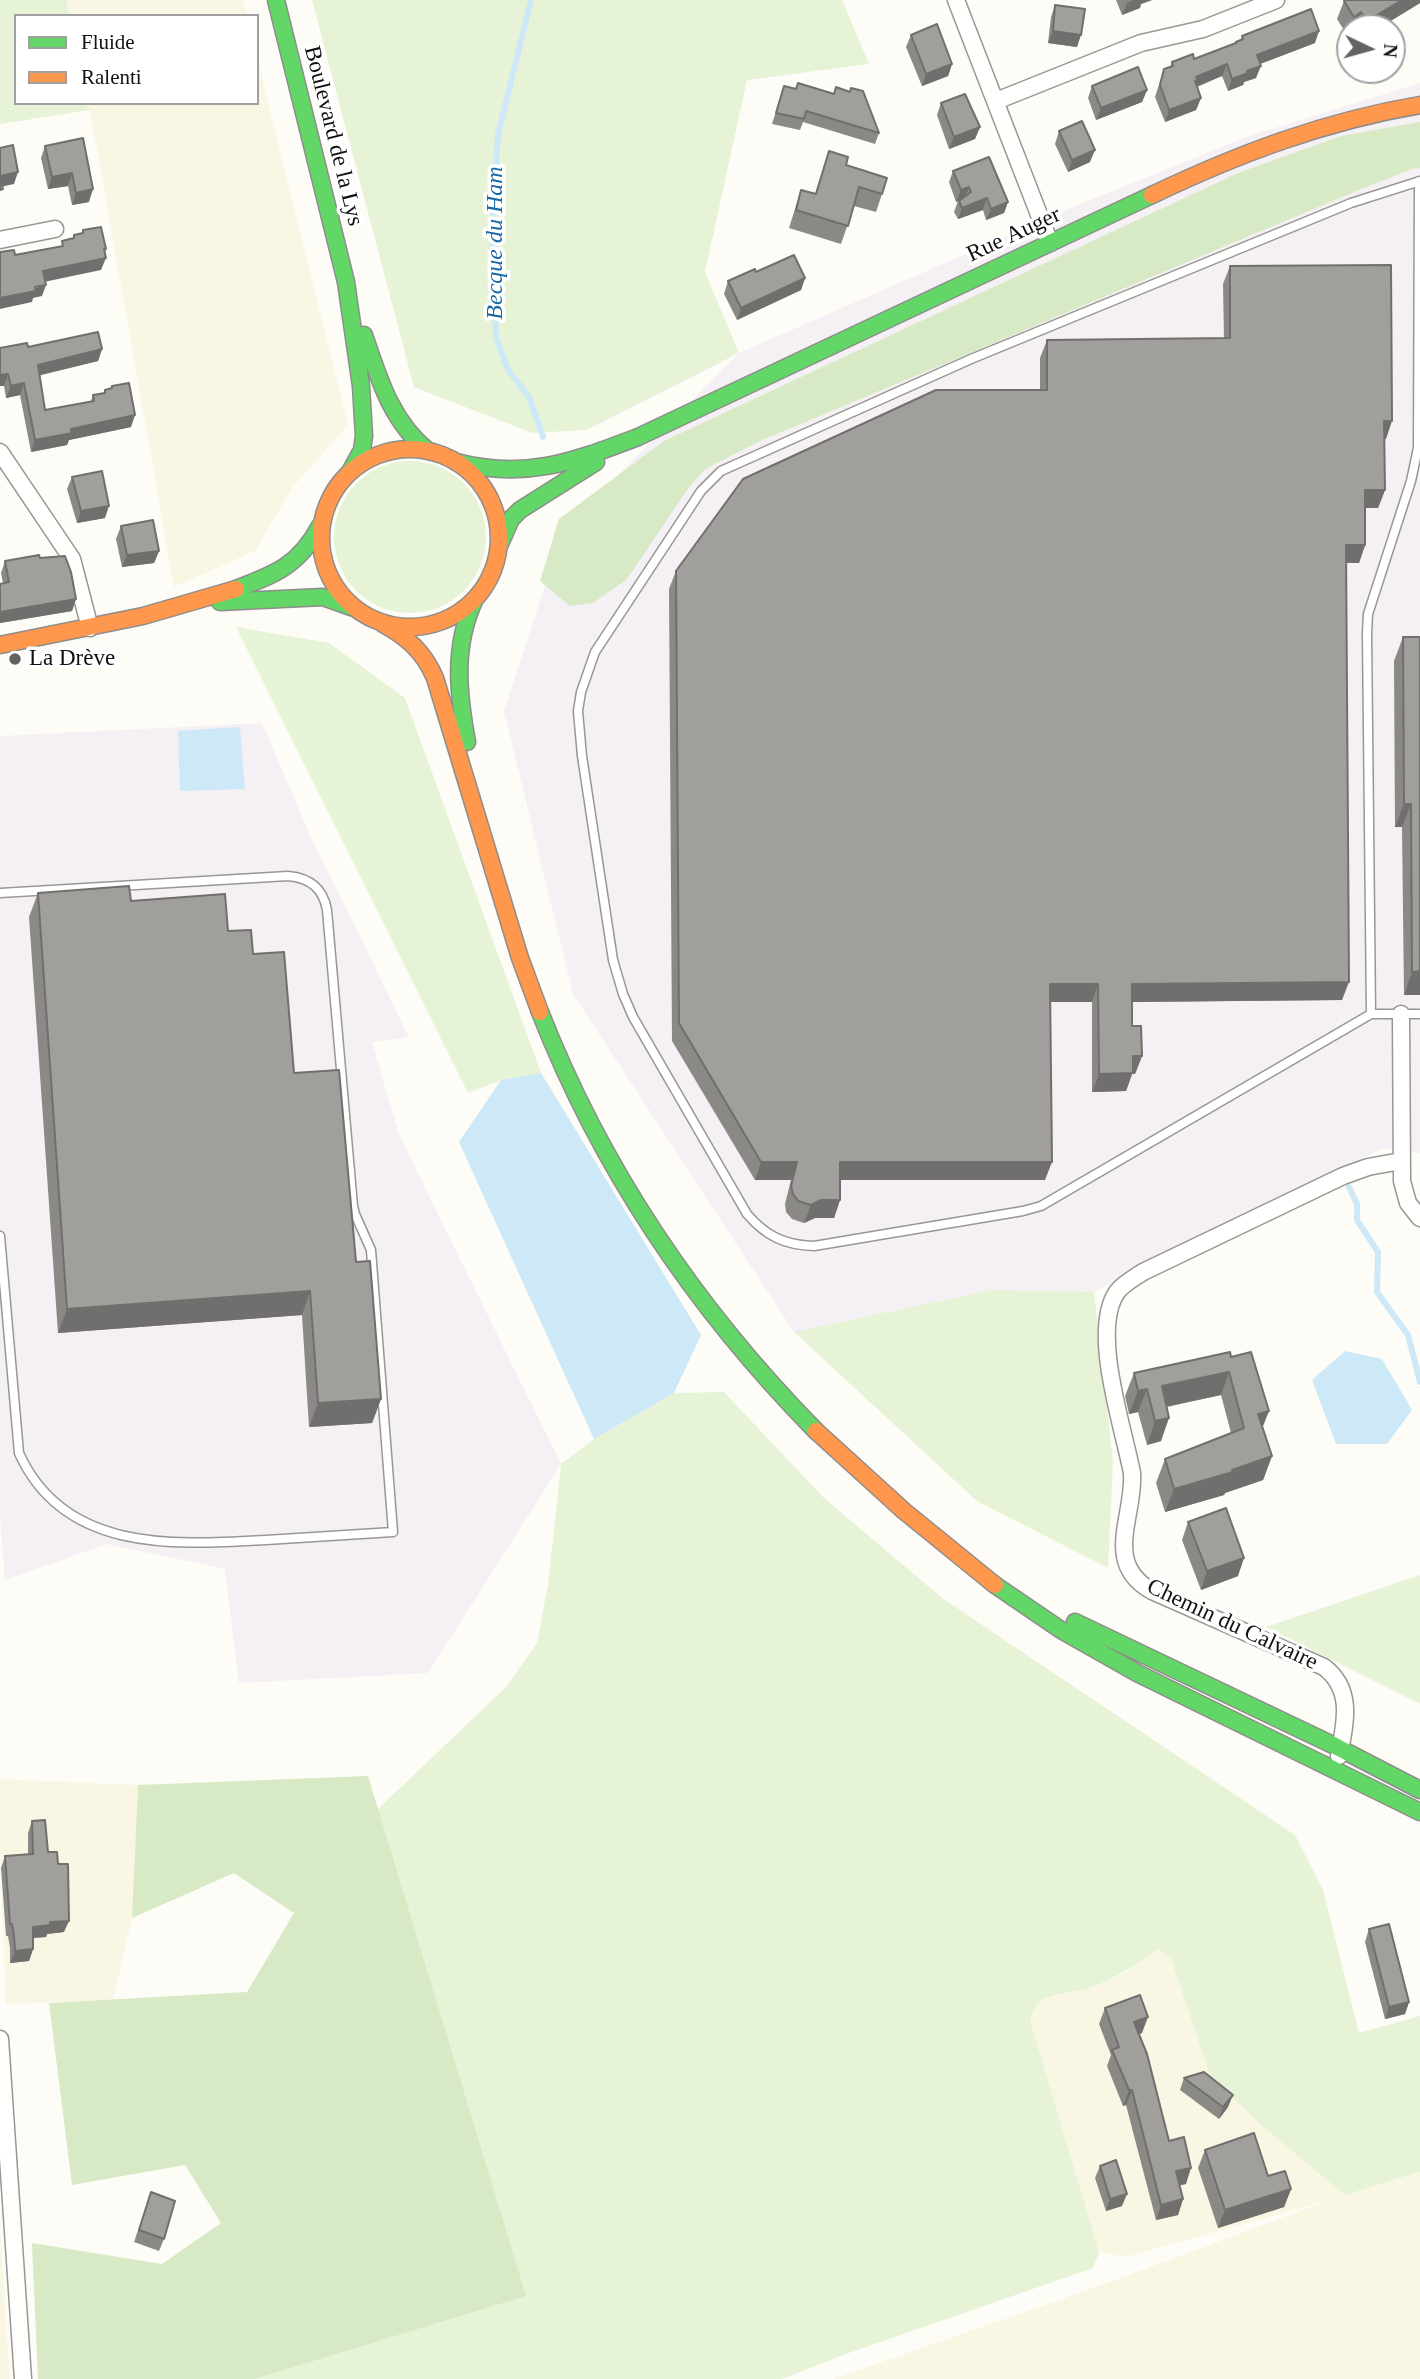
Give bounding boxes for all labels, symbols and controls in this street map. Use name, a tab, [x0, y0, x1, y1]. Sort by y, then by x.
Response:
legend	[14, 14, 259, 105]
north arrow	[1336, 14, 1406, 84]
text: Fluide	[81, 30, 135, 54]
street label: Boulevard de la Lys	[297, 43, 369, 229]
text: N	[1379, 43, 1401, 58]
text: Ralenti	[81, 65, 142, 89]
water label: Becque du Ham	[482, 166, 510, 320]
street label: Rue Auger	[963, 201, 1065, 269]
place label: La Drève	[29, 645, 115, 673]
marker: La Drève	[7, 651, 23, 667]
street label: Chemin du Calvaire	[1142, 1573, 1322, 1677]

